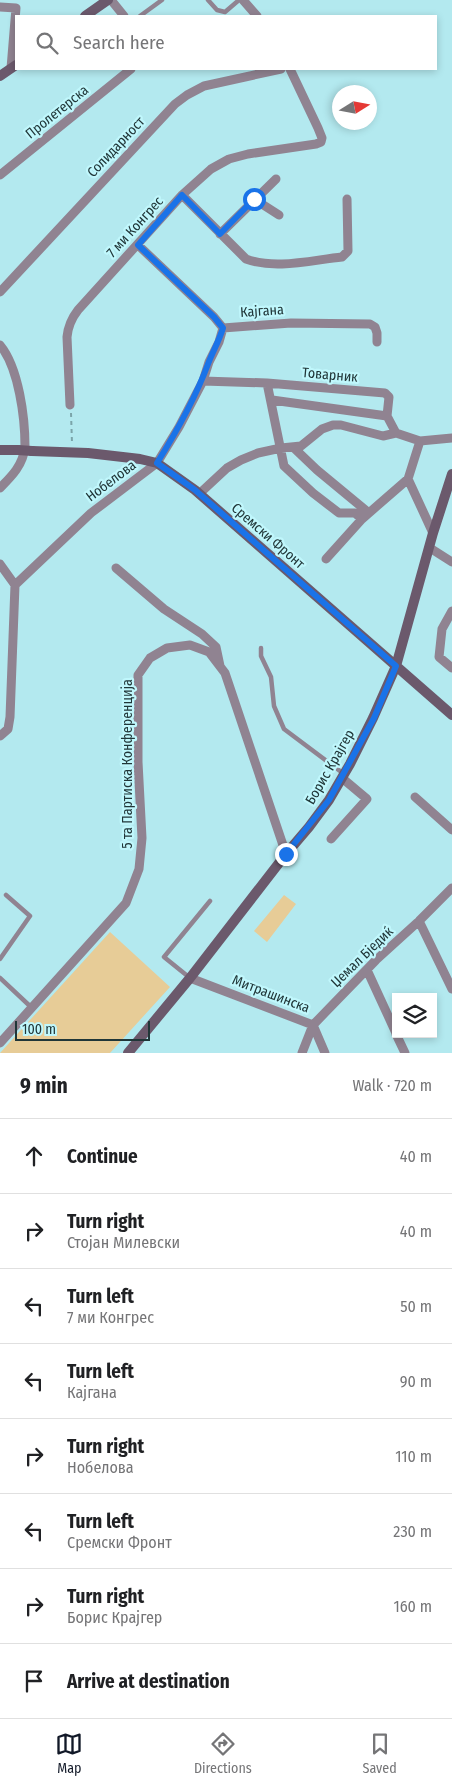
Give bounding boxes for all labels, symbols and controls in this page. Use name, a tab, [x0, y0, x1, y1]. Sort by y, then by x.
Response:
search box	[15, 15, 437, 70]
icon: search	[33, 29, 61, 57]
text: Search here	[73, 31, 165, 54]
street label: Пролетерска	[22, 81, 92, 142]
north arrow	[332, 85, 377, 130]
street label: Солидарност	[84, 113, 149, 181]
route start	[243, 188, 266, 211]
street label: 7 ми Конгрес	[103, 193, 167, 261]
street label: Кајгана	[240, 301, 285, 321]
street label: Товарник	[301, 364, 359, 386]
street label: Нобелова	[83, 457, 139, 505]
street label: Сремски Фронт	[228, 500, 308, 573]
street label: 5 та Партиска Конференција	[119, 679, 136, 849]
street label: Борис Крајгер	[302, 727, 358, 807]
route end	[275, 843, 298, 866]
street label: Џемал Бједиќ	[327, 923, 397, 991]
street label: Митрашинска	[230, 971, 312, 1017]
map controls	[392, 993, 437, 1038]
button: layers	[392, 993, 437, 1038]
scale bar	[15, 1018, 150, 1041]
text: 100 m	[22, 1021, 56, 1038]
text: 9 min	[20, 1073, 68, 1099]
text: Walk · 720 m	[352, 1076, 432, 1095]
icon: ahead	[20, 1142, 48, 1170]
text: Continue	[67, 1145, 138, 1168]
text: 40 m	[400, 1147, 432, 1166]
text: Turn right	[67, 1210, 144, 1233]
icon: right	[20, 1217, 48, 1245]
text: 40 m	[400, 1222, 432, 1241]
text: Стојан Милевски	[67, 1233, 180, 1252]
text: Turn left	[67, 1285, 134, 1308]
icon: left	[20, 1292, 48, 1320]
text: 50 m	[400, 1297, 432, 1316]
text: 7 ми Конгрес	[67, 1308, 154, 1327]
text: Turn left	[67, 1360, 134, 1383]
icon: left	[20, 1367, 48, 1395]
text: 90 m	[400, 1372, 432, 1391]
text: Кајгана	[67, 1383, 117, 1402]
text: Turn right	[67, 1435, 144, 1458]
icon: right	[20, 1442, 48, 1470]
text: 110 m	[395, 1447, 432, 1466]
text: Нобелова	[67, 1458, 134, 1477]
text: Turn left	[67, 1510, 134, 1533]
icon: left	[20, 1517, 48, 1545]
text: 230 m	[393, 1522, 432, 1541]
text: Сремски Фронт	[67, 1533, 172, 1552]
text: Turn right	[67, 1585, 144, 1608]
icon: right	[20, 1592, 48, 1620]
text: 160 m	[393, 1597, 432, 1616]
text: Борис Крајгер	[67, 1608, 162, 1627]
icon: arrive	[20, 1667, 48, 1695]
text: Arrive at destination	[67, 1670, 230, 1693]
tab: Map	[55, 1730, 83, 1777]
tab: Directions	[194, 1730, 252, 1777]
tab: Saved	[362, 1730, 397, 1777]

